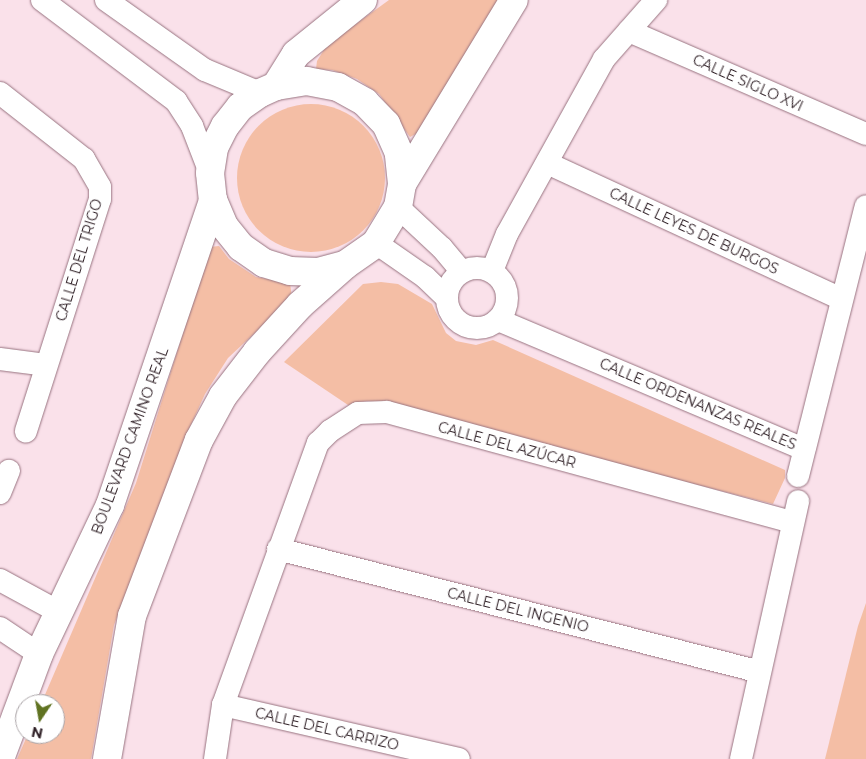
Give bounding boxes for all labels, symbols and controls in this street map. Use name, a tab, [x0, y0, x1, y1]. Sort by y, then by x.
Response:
street label: CALLE SIGLO XVI	[690, 51, 806, 115]
street label: CALLE LEYES DE BURGOS	[607, 184, 781, 278]
street label: CALLE DEL TRIGO	[52, 197, 106, 323]
street label: BOULEVARD CAMINO REAL	[88, 345, 172, 537]
street label: CALLE ORDENANZAS REALES	[597, 355, 799, 453]
street label: CALLE DEL AZÚCAR	[436, 418, 578, 472]
street label: CALLE DEL INGENIO	[446, 584, 590, 636]
north arrow	[15, 694, 65, 744]
street label: CALLE DEL CARRIZO	[253, 704, 401, 754]
text: N	[30, 723, 44, 743]

